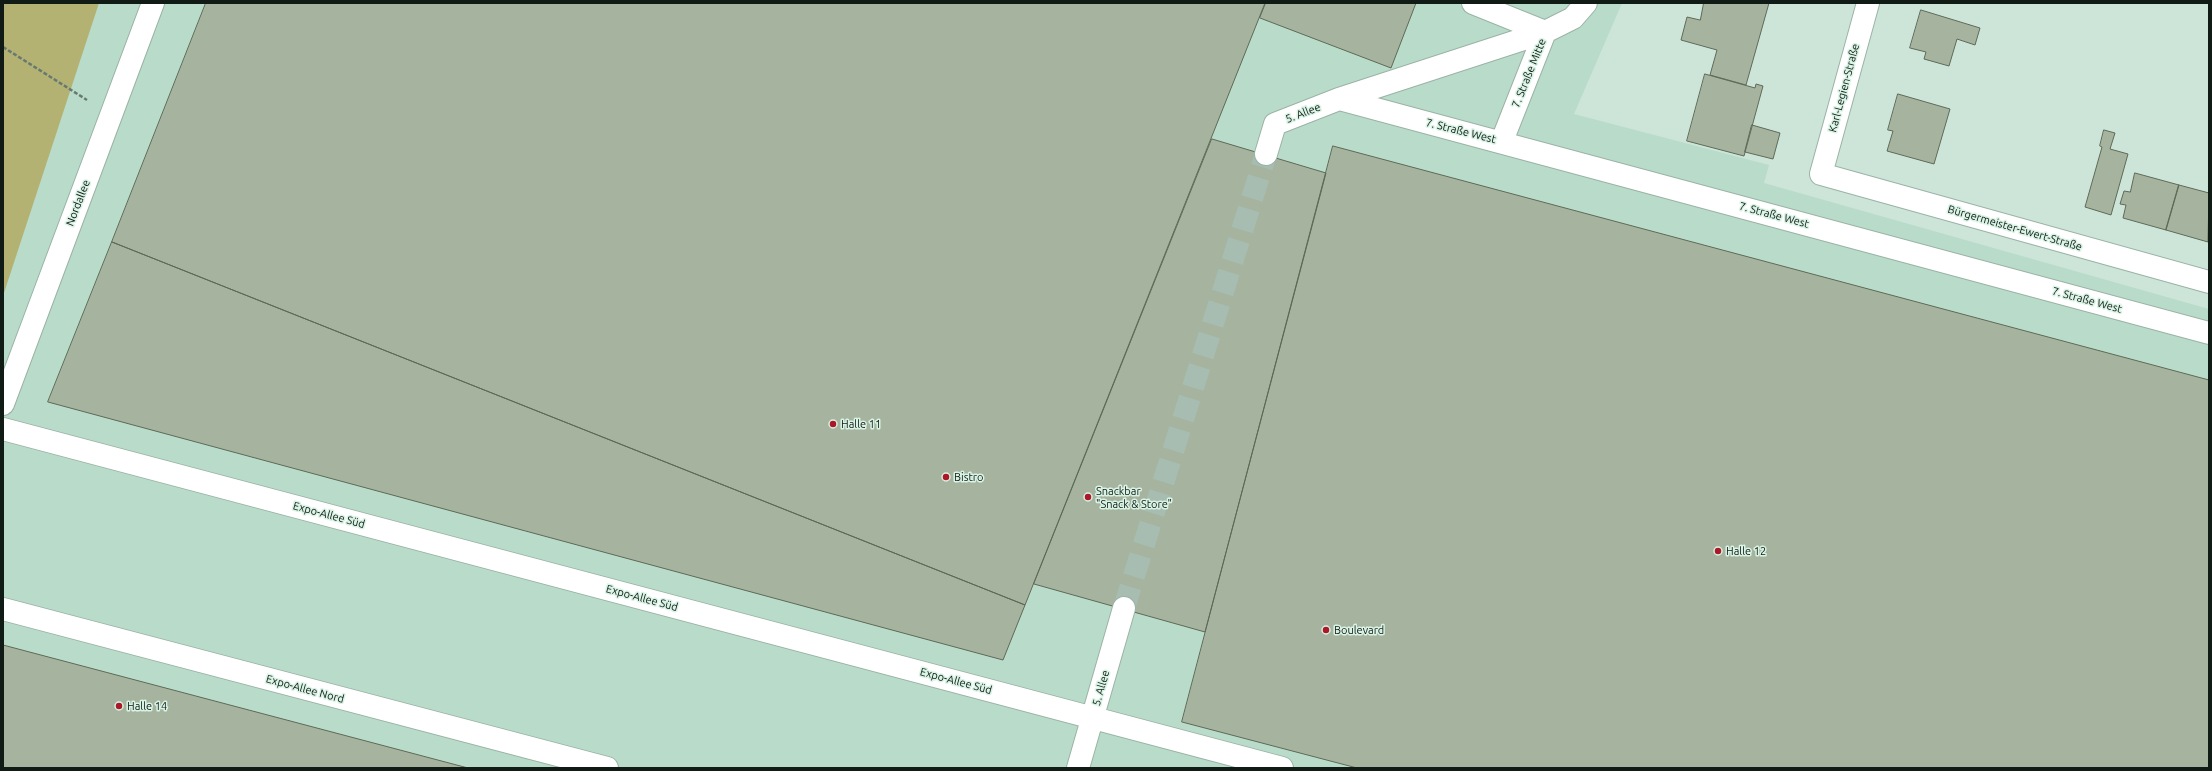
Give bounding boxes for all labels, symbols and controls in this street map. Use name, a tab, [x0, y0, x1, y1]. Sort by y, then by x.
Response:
street label: 7. Straße Mitte	[1509, 36, 1549, 110]
street label: Karl-Legien-Straße	[1826, 42, 1862, 134]
street label: 5. Allee	[1284, 100, 1322, 126]
street label: 7. Straße West	[1425, 116, 1497, 146]
street label: Nordallee	[63, 178, 93, 228]
street label: 7. Straße West	[1738, 199, 1810, 231]
street label: Bürgermeister-Ewert-Straße	[1946, 202, 2084, 254]
street label: 7. Straße West	[2051, 284, 2123, 316]
place label: Halle 11	[841, 417, 881, 431]
marker: Halle 11	[828, 419, 838, 429]
place label: Bistro	[954, 470, 983, 484]
marker: Bistro	[941, 472, 951, 482]
place label: Snackbar "Snack & Store"	[1096, 484, 1172, 510]
marker: Snackbar "Snack & Store"	[1083, 492, 1093, 502]
street label: Expo-Allee Süd	[292, 499, 366, 531]
place label: Halle 12	[1726, 544, 1766, 558]
marker: Halle 12	[1713, 546, 1723, 556]
street label: Expo-Allee Süd	[605, 582, 679, 614]
place label: Boulevard	[1334, 623, 1384, 637]
marker: Boulevard	[1321, 625, 1331, 635]
street label: Expo-Allee Süd	[919, 665, 993, 697]
street label: 5. Allee	[1090, 669, 1112, 707]
street label: Expo-Allee Nord	[264, 672, 346, 706]
place label: Halle 14	[127, 699, 167, 713]
marker: Halle 14	[114, 701, 124, 711]

